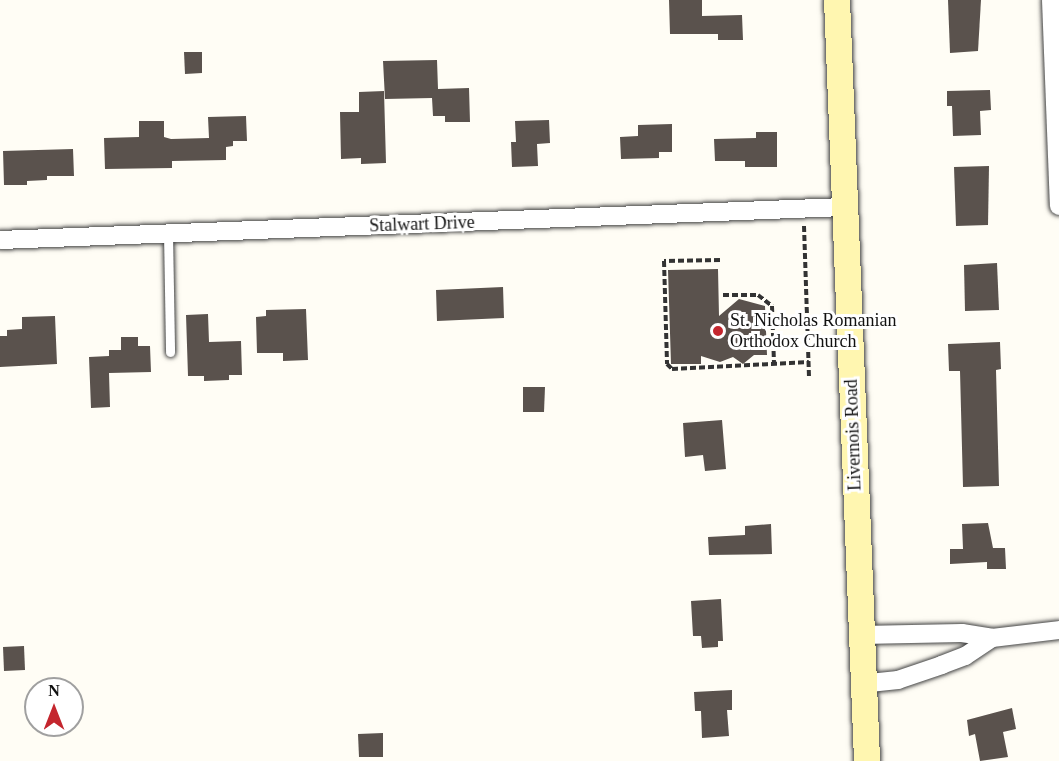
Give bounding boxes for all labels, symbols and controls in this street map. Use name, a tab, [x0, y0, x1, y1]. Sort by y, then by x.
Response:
street label: Stalwart Drive	[369, 211, 475, 237]
place label: St. Nicholas Romanian Orthodox Church	[730, 310, 896, 352]
marker: St. Nicholas Romanian Orthodox Church	[711, 324, 725, 338]
street label: Livernois Road	[840, 379, 866, 491]
north arrow	[24, 677, 84, 737]
text: N	[48, 682, 60, 699]

